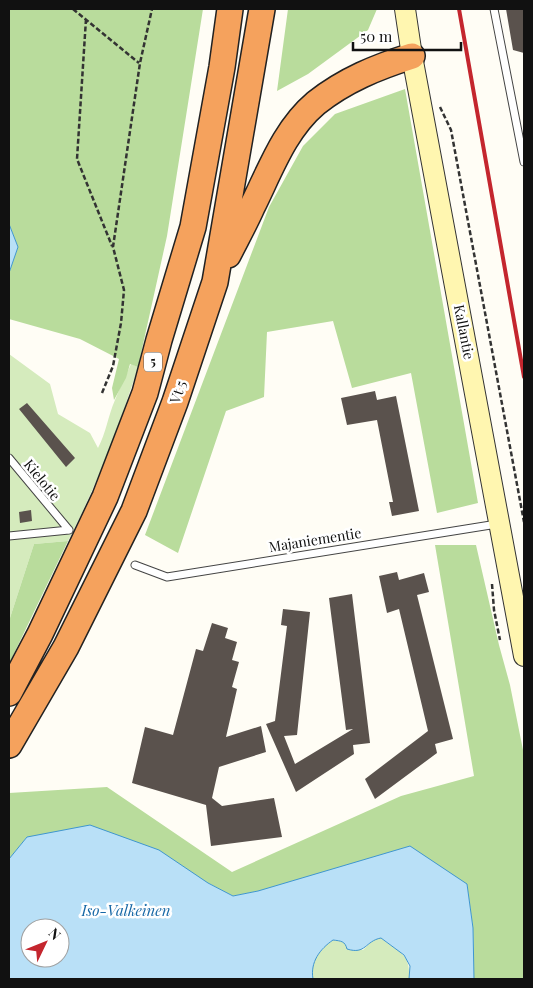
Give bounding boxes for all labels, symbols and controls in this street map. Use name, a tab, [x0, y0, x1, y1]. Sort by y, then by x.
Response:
scale bar	[353, 20, 460, 52]
text: 50 m	[360, 26, 393, 46]
street label: Kallantie	[450, 303, 479, 361]
road number: 5	[144, 352, 162, 372]
street label: Vt 5	[165, 378, 190, 407]
street label: Kielotie	[20, 455, 65, 504]
street label: Majaniementie	[267, 523, 363, 556]
water label: Iso-Valkeinen	[81, 900, 170, 920]
north arrow	[20, 918, 70, 968]
text: N	[44, 924, 65, 944]

